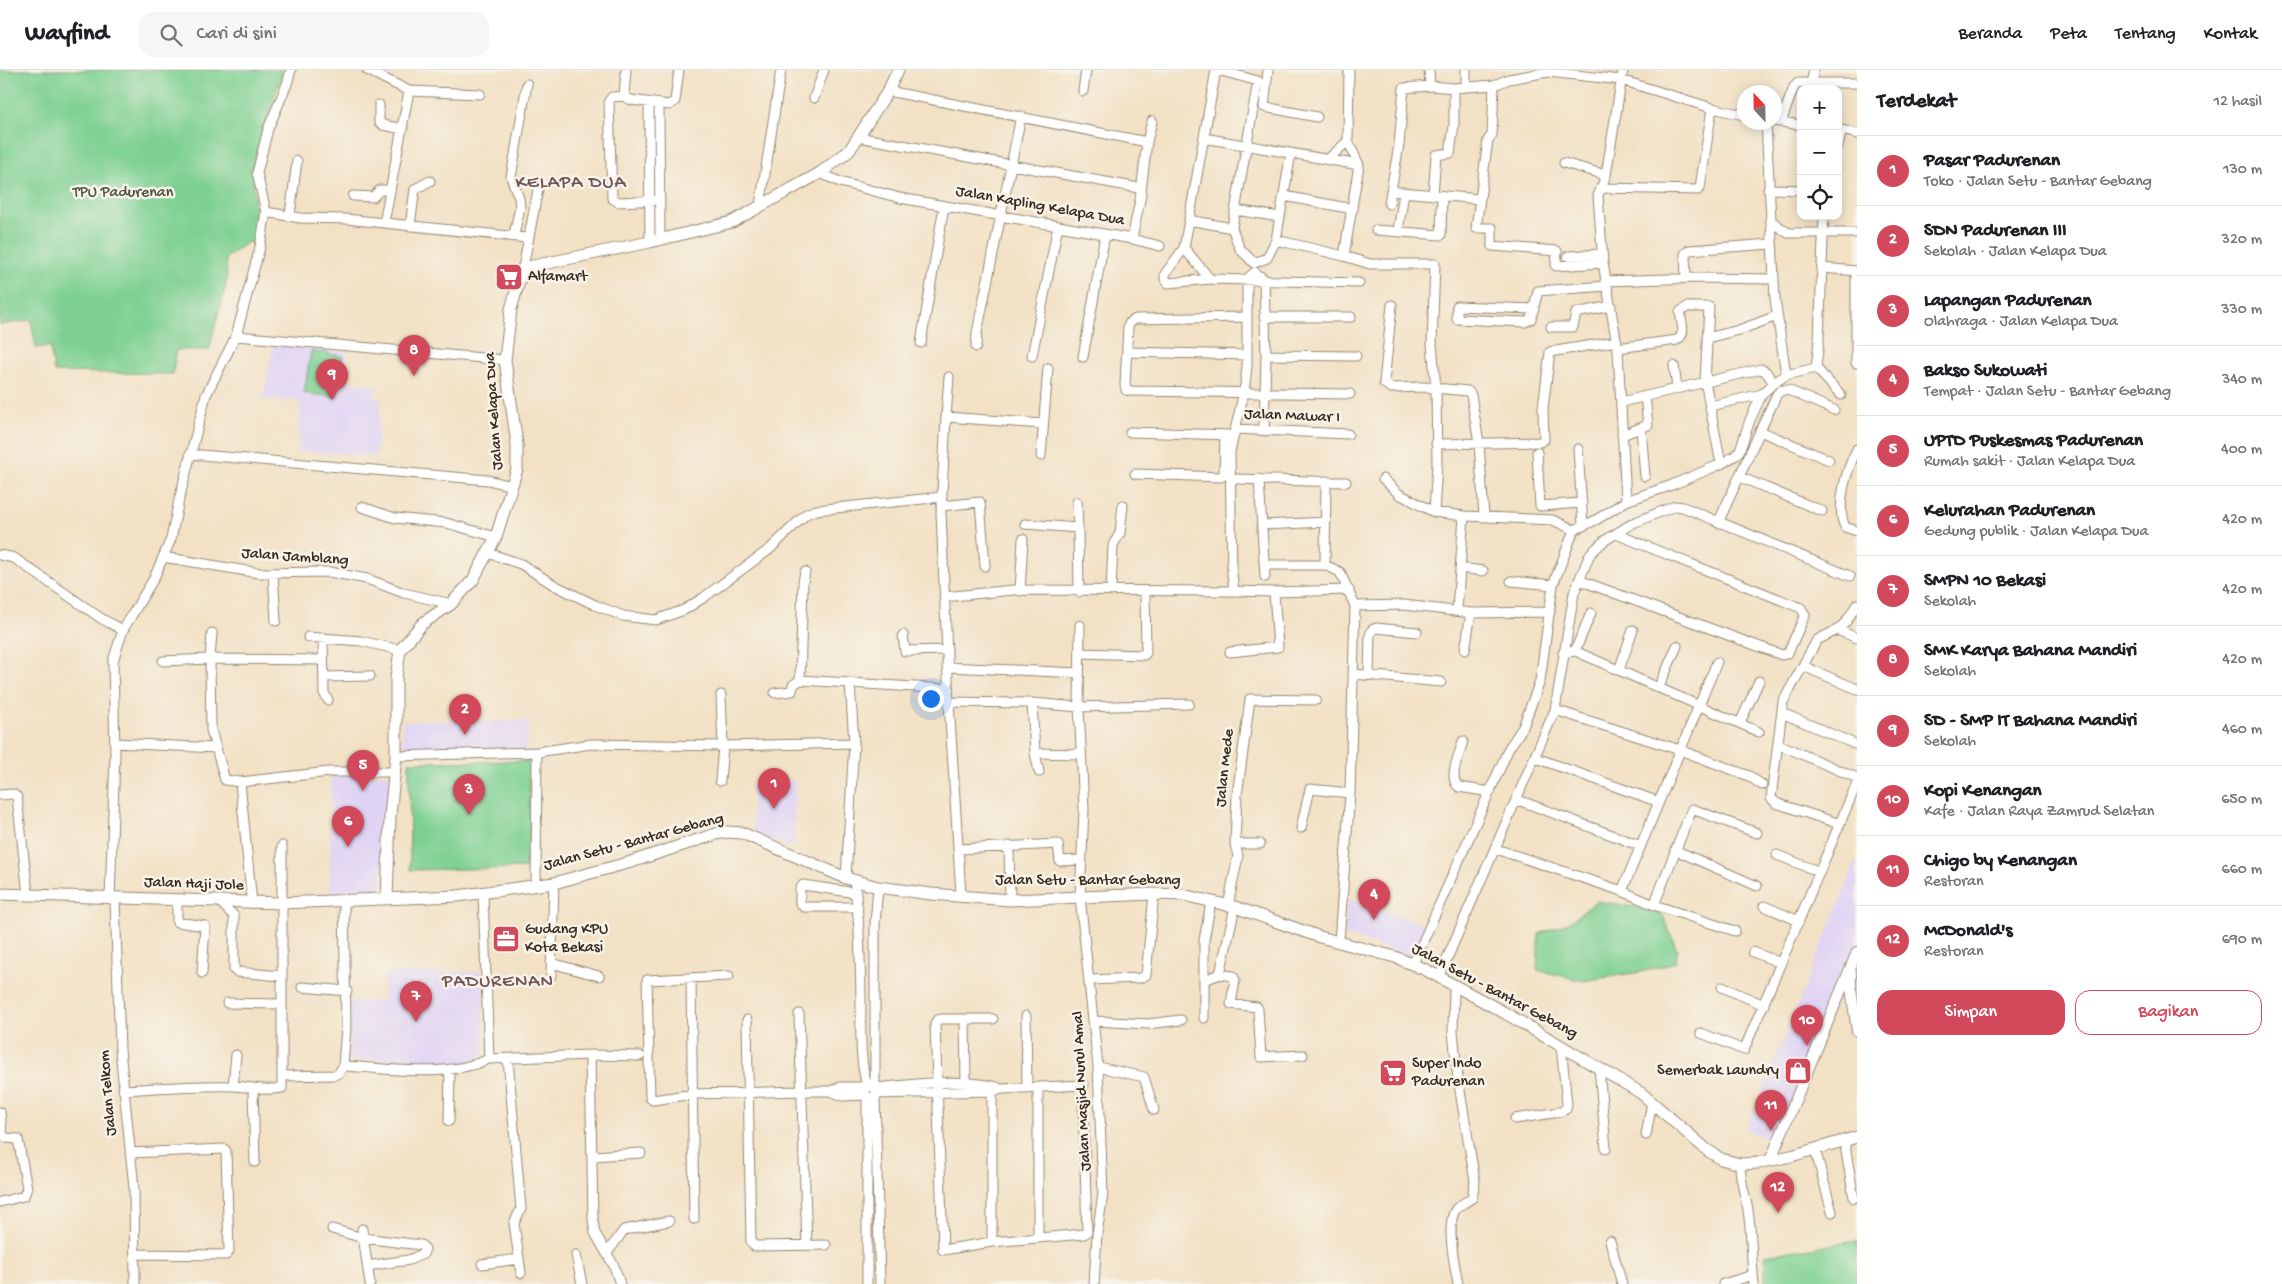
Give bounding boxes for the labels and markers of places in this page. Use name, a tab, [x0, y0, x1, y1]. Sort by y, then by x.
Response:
supermarket icon: Alfamart	[494, 262, 524, 292]
place label: Alfamart	[528, 268, 589, 287]
pin: 8	[398, 335, 430, 376]
pin: 9	[316, 359, 348, 400]
pin: 2	[449, 694, 481, 735]
pin: 5	[347, 750, 379, 791]
pin: 1	[758, 768, 790, 809]
pin: 3	[453, 774, 485, 815]
pin: 6	[332, 806, 364, 847]
pin: 4	[1358, 879, 1390, 920]
place label: Gudang KPU Kota Bekasi	[525, 921, 608, 958]
office icon: Gudang KPU Kota Bekasi	[491, 924, 521, 954]
pin: 7	[400, 981, 432, 1022]
pin: 10	[1791, 1005, 1823, 1046]
place label: Super Indo Padurenan	[1411, 1055, 1485, 1092]
shop icon: Semerbak Laundry	[1783, 1056, 1813, 1086]
supermarket icon: Super Indo Padurenan	[1378, 1058, 1408, 1088]
place label: Semerbak Laundry	[1657, 1062, 1779, 1081]
pin: 11	[1755, 1090, 1787, 1131]
pin: 12	[1762, 1172, 1794, 1213]

